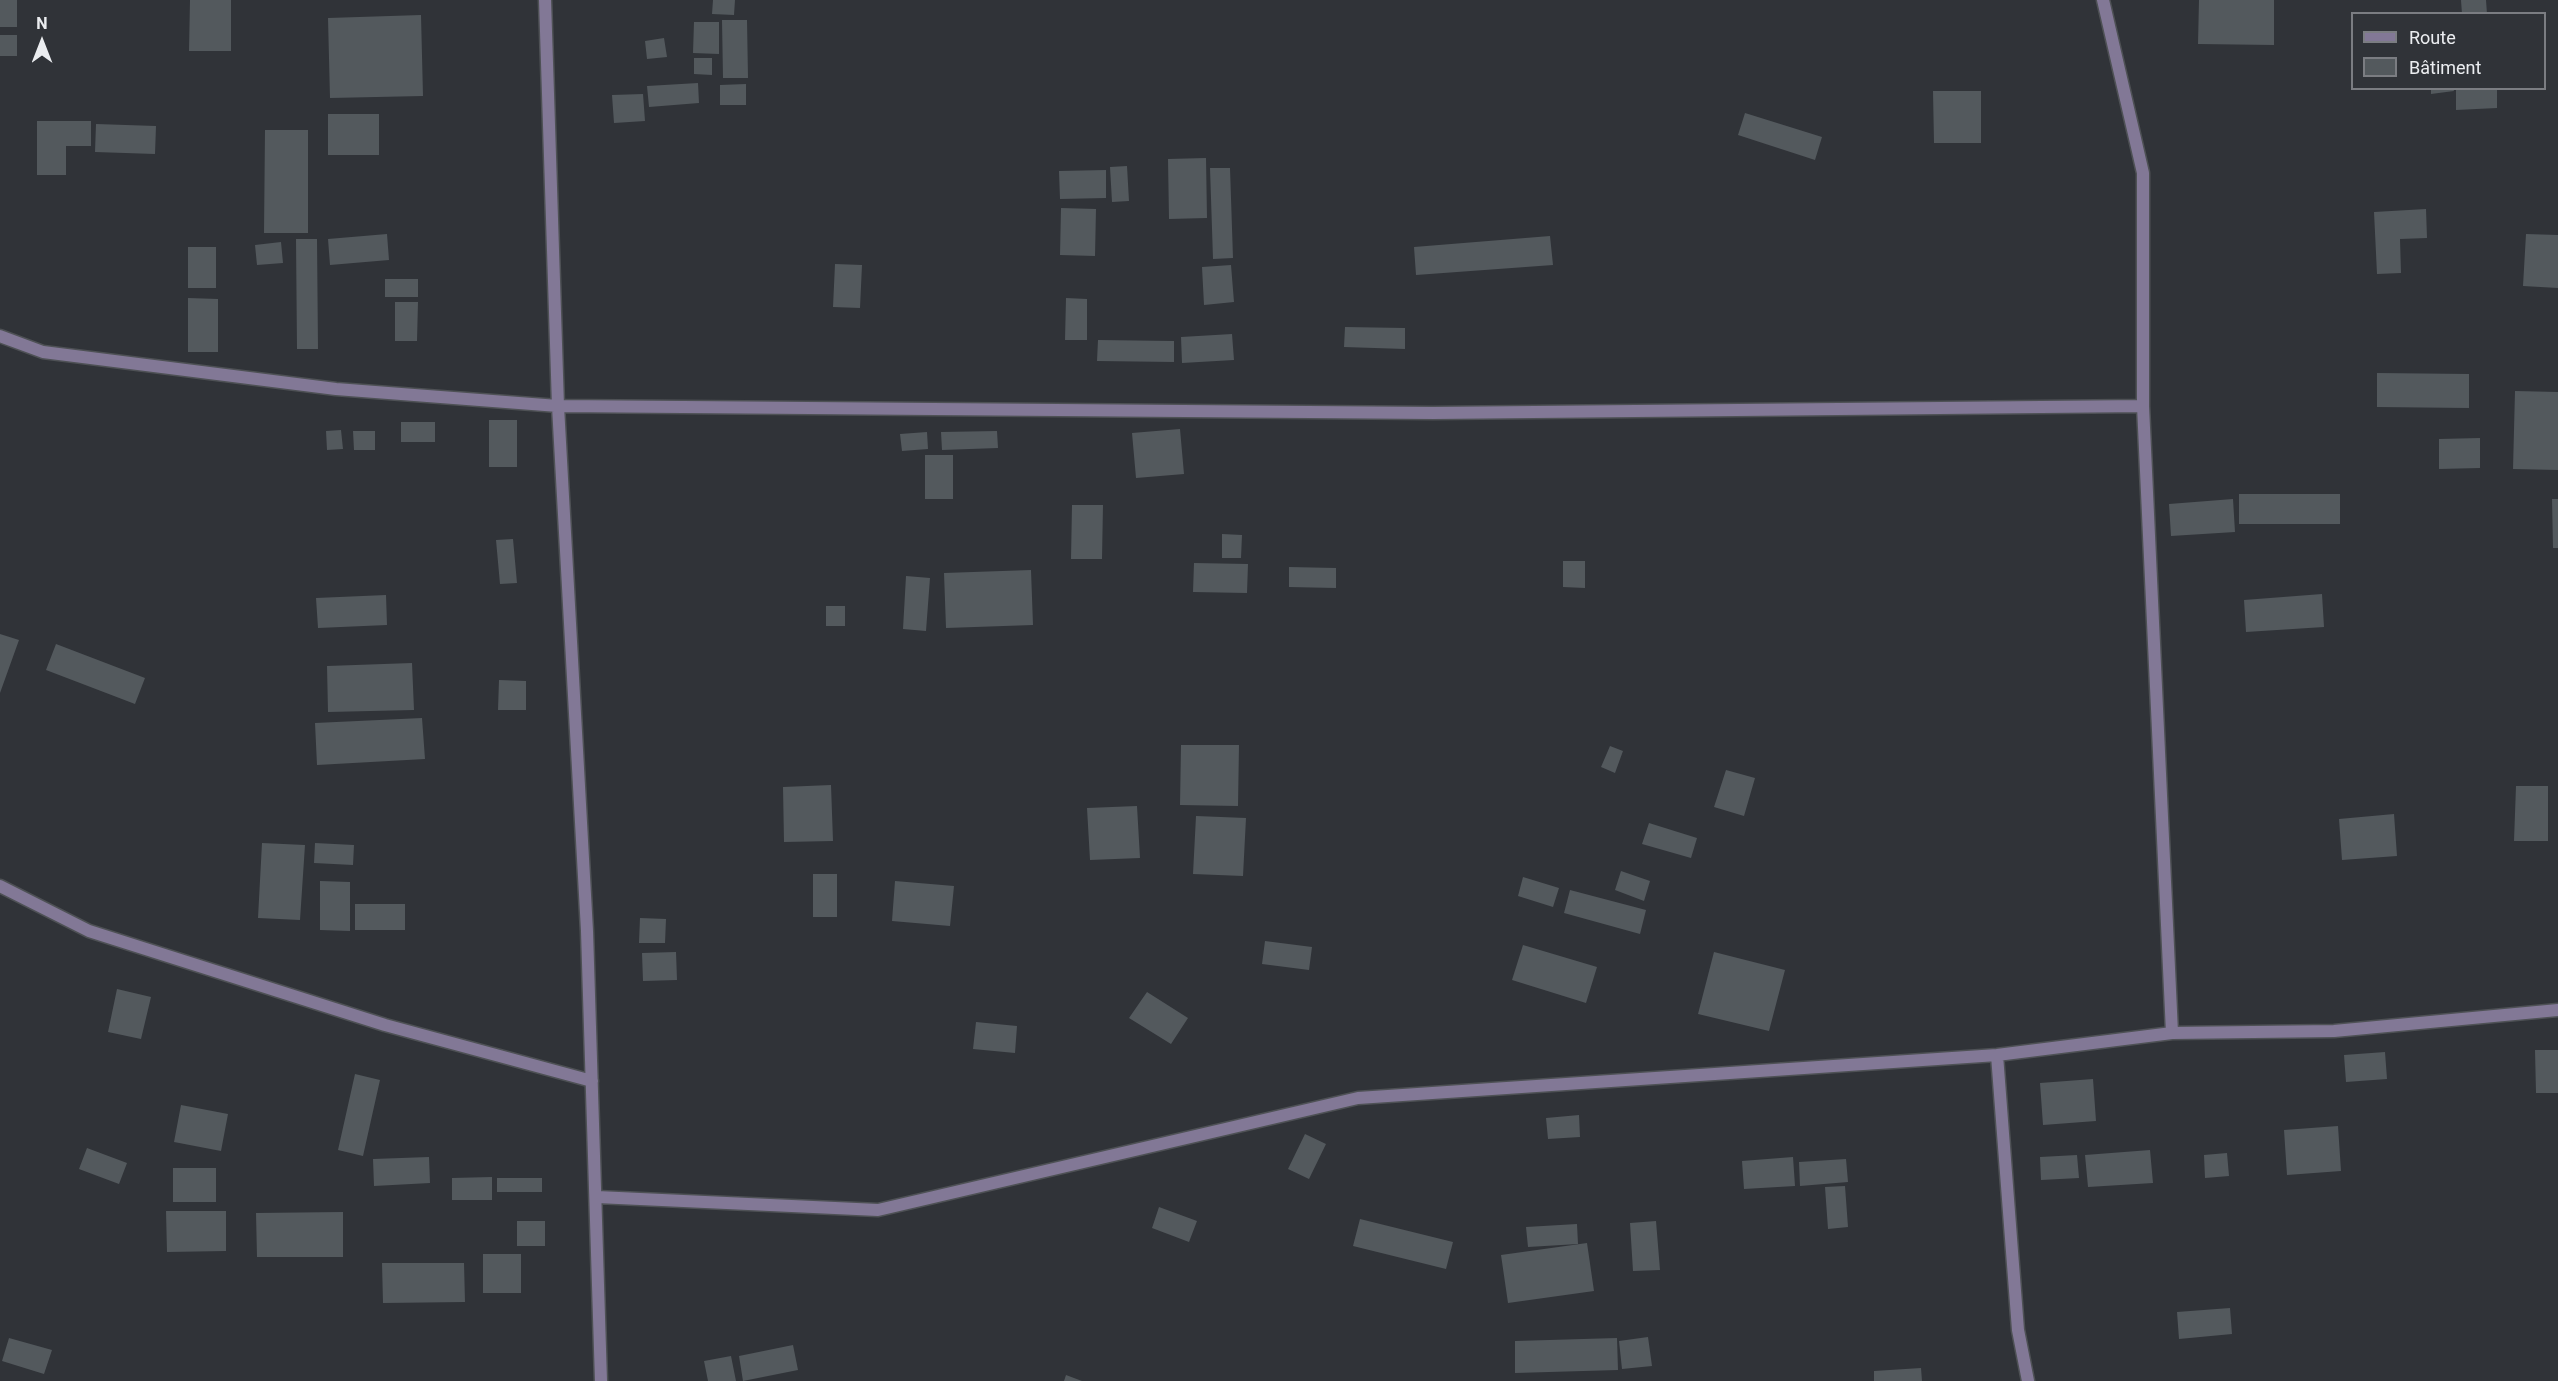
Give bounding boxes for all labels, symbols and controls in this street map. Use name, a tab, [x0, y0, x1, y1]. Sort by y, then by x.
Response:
north arrow	[12, 12, 72, 72]
legend	[2351, 12, 2546, 90]
text: N	[36, 14, 48, 33]
text: Route	[2409, 27, 2456, 48]
text: Bâtiment	[2409, 57, 2481, 78]

